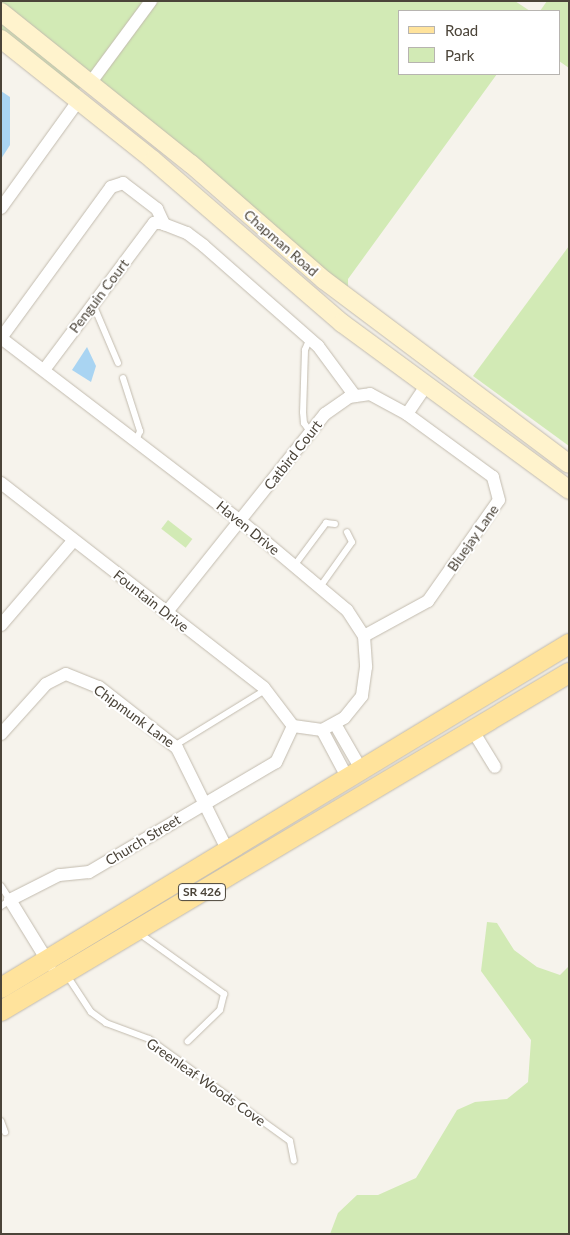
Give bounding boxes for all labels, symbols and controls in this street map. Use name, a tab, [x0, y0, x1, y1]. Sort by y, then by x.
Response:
legend	[398, 10, 560, 75]
text: Road	[445, 21, 478, 39]
text: Park	[445, 46, 474, 64]
street label: Chapman Road	[240, 206, 322, 280]
street label: Penguin Court	[66, 256, 132, 336]
street label: Catbird Court	[261, 417, 325, 493]
street label: Haven Drive	[213, 497, 283, 559]
street label: Bluejay Lane	[444, 501, 502, 575]
street label: Fountain Drive	[110, 566, 192, 636]
street label: Chipmunk Lane	[90, 681, 178, 751]
street label: Church Street	[102, 811, 184, 869]
road number: SR 426	[177, 882, 227, 902]
street label: Greenleaf Woods Cove	[143, 1034, 269, 1130]

